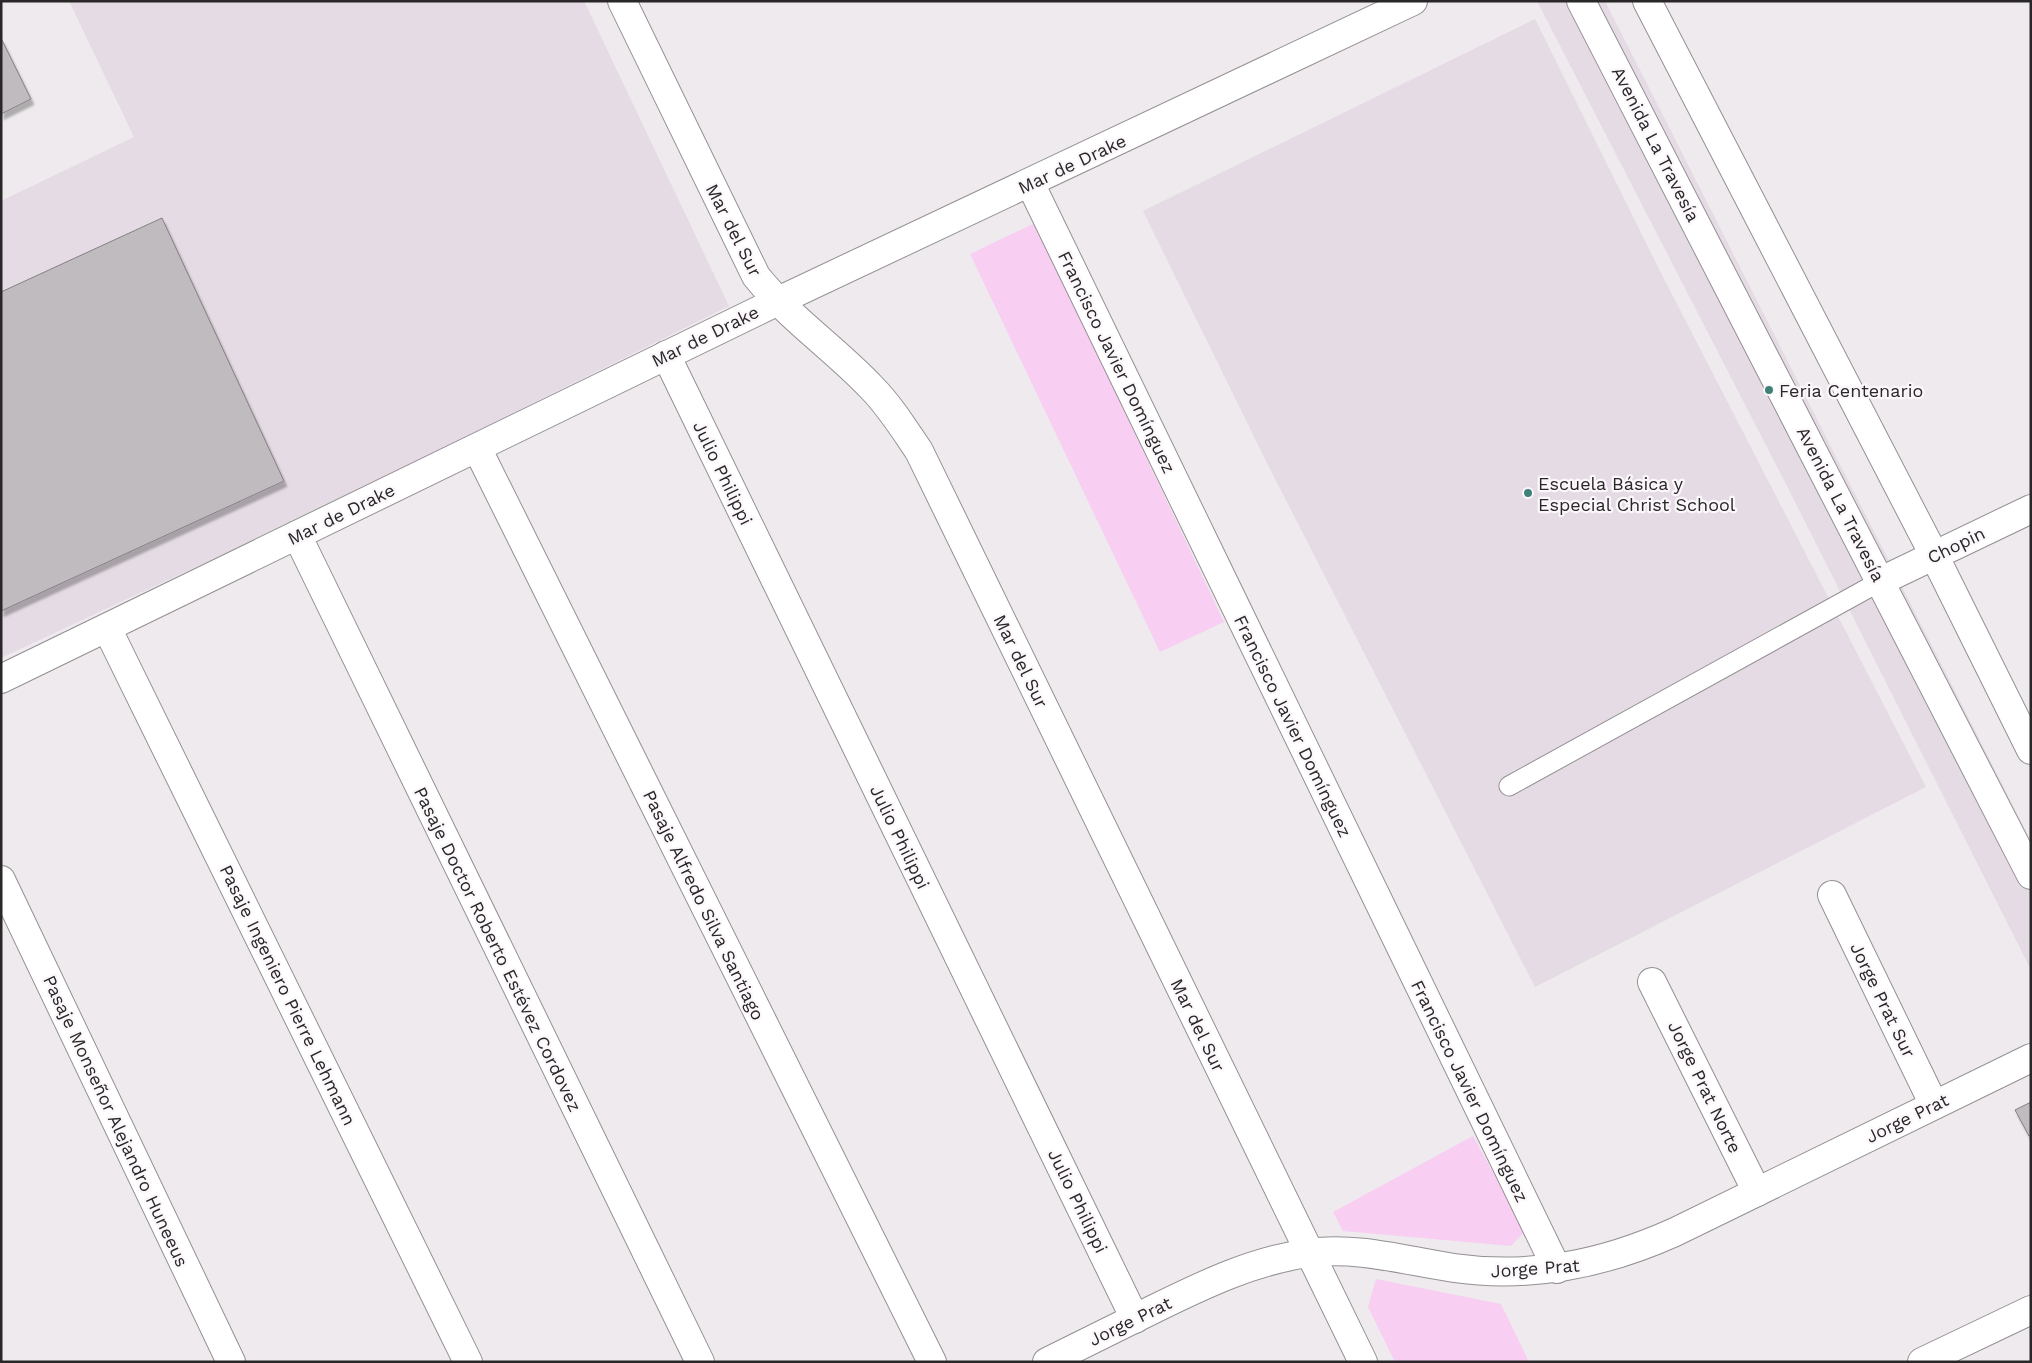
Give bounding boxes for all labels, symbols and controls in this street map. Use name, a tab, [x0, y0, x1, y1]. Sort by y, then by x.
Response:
street label: Avenida La Travesía	[1608, 63, 1704, 225]
street label: Mar de Drake	[1015, 130, 1129, 198]
street label: Mar del Sur	[702, 180, 766, 280]
street label: Francisco Javier Domínguez	[1054, 248, 1180, 476]
street label: Mar de Drake	[648, 301, 762, 371]
place label: Feria Centenario	[1779, 380, 1923, 401]
marker: Feria Centenario	[1763, 384, 1775, 396]
street label: Julio Philippi	[689, 418, 757, 528]
street label: Avenida La Travesía	[1793, 423, 1889, 585]
place label: Escuela Básica y Especial Christ School	[1538, 473, 1736, 515]
street label: Mar de Drake	[284, 479, 398, 549]
marker: Escuela Básica y Especial Christ School	[1522, 487, 1534, 499]
street label: Chopin	[1924, 522, 1988, 568]
street label: Mar del Sur	[989, 611, 1053, 711]
street label: Francisco Javier Domínguez	[1230, 612, 1356, 840]
street label: Julio Philippi	[866, 782, 934, 892]
street label: Pasaje Doctor Roberto Estévez Cordovez	[410, 783, 586, 1115]
street label: Pasaje Alfredo Silva Santiago	[639, 786, 769, 1024]
street label: Pasaje Ingeniero Pierre Lehmann	[216, 861, 360, 1129]
street label: Jorge Prat Sur	[1846, 939, 1920, 1061]
street label: Pasaje Monseñor Alejandro Huneeus	[39, 972, 193, 1270]
street label: Mar del Sur	[1166, 975, 1230, 1075]
street label: Francisco Javier Domínguez	[1407, 977, 1533, 1205]
street label: Jorge Prat Norte	[1664, 1018, 1746, 1156]
street label: Jorge Prat	[1862, 1089, 1952, 1147]
street label: Julio Philippi	[1044, 1146, 1112, 1256]
street label: Jorge Prat	[1490, 1254, 1581, 1282]
street label: Jorge Prat	[1085, 1292, 1175, 1350]

